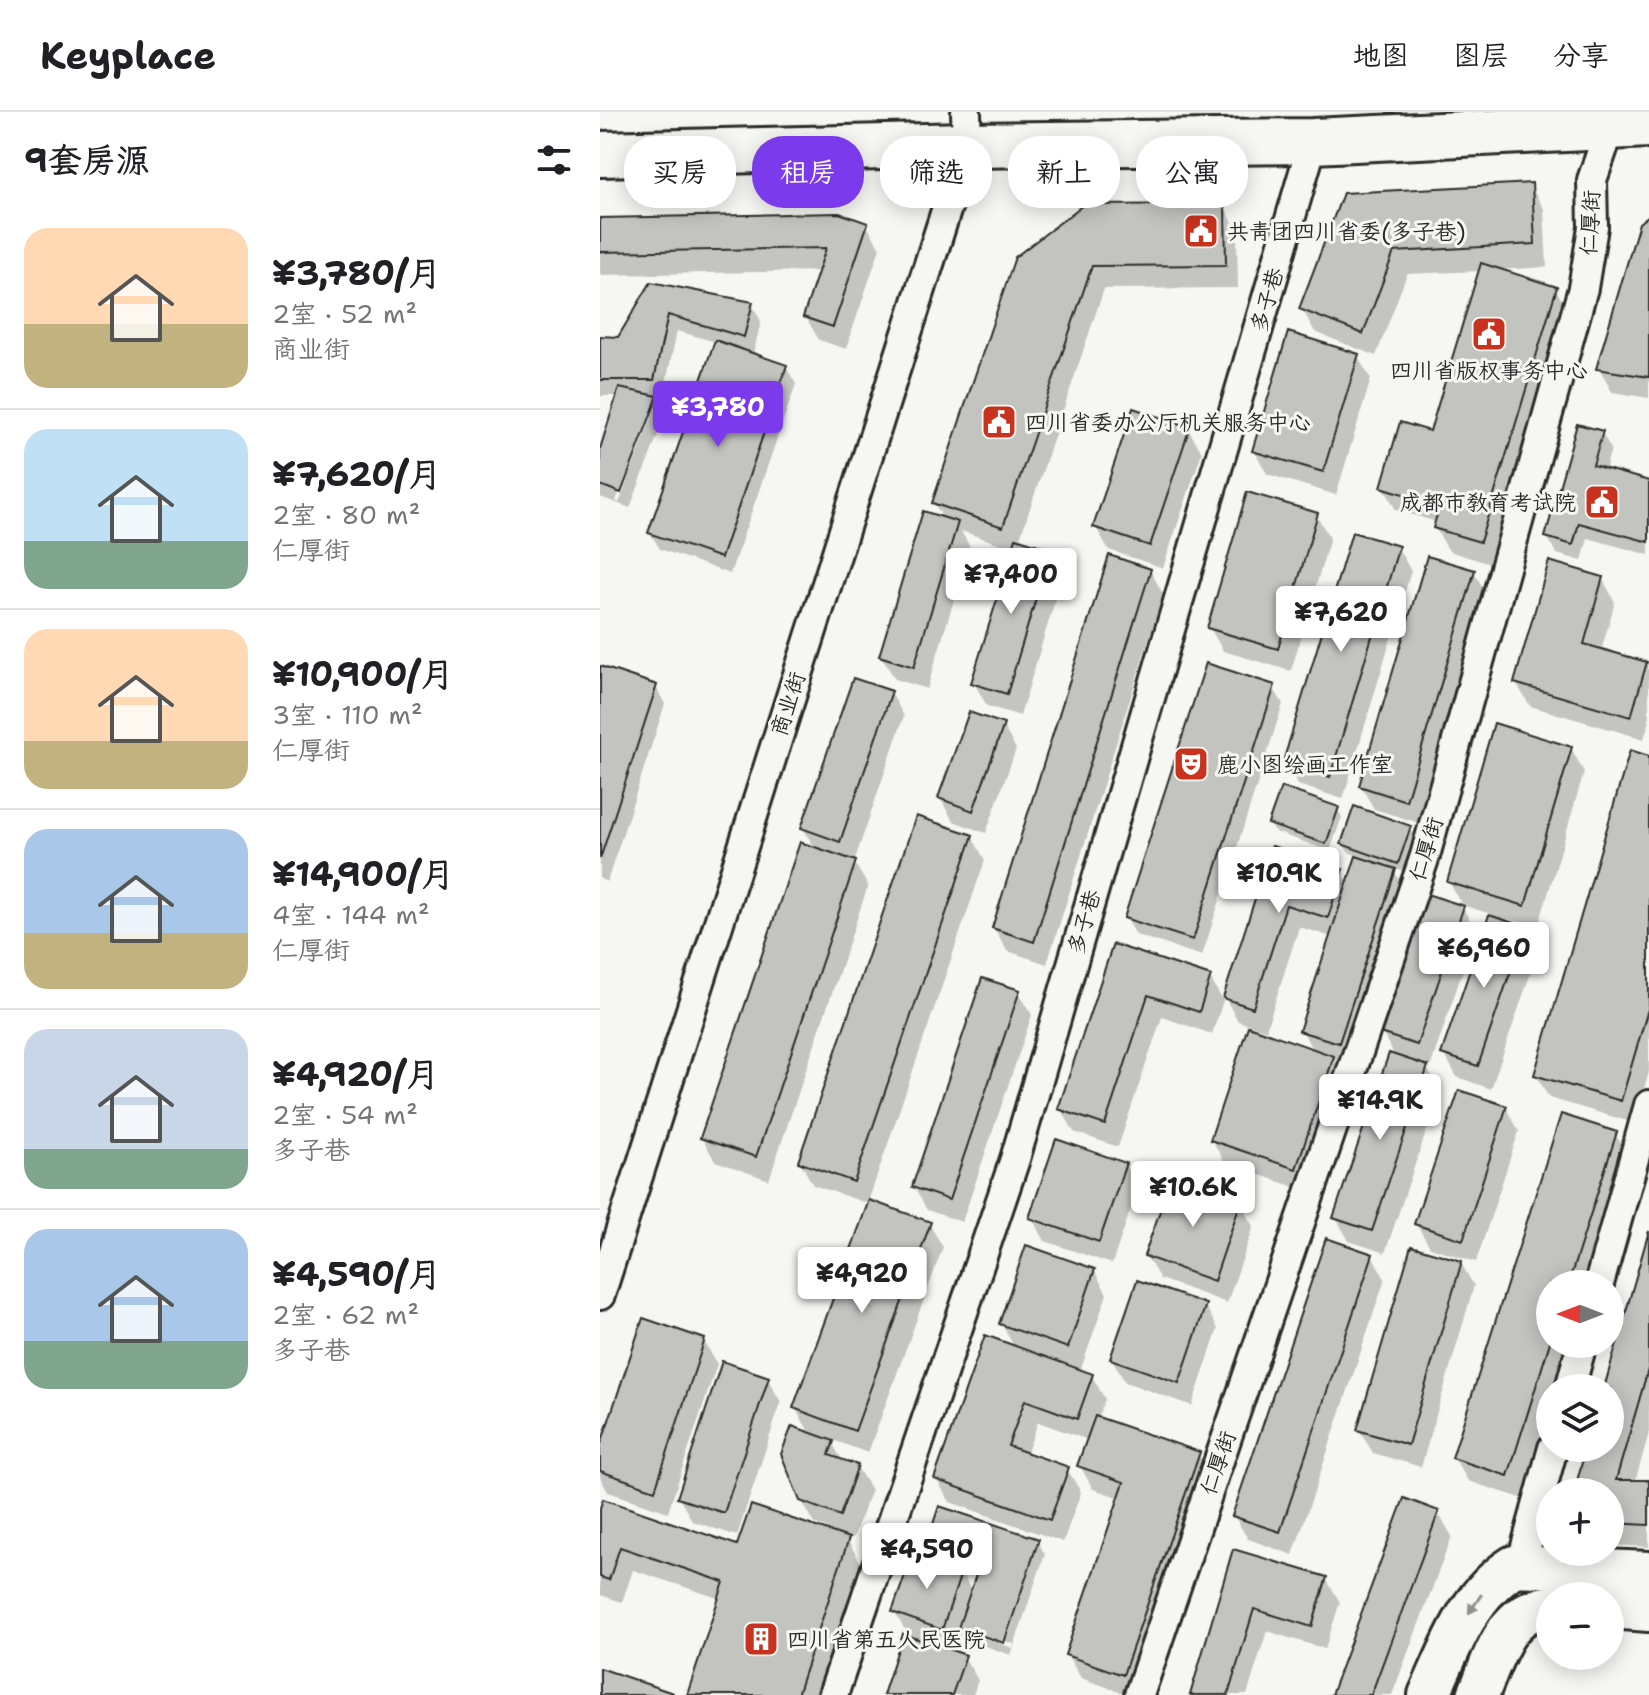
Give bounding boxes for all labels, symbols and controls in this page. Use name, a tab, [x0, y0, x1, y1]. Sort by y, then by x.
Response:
text: Keyplace	[40, 30, 216, 81]
text: 地图	[1353, 36, 1409, 74]
text: 图层	[1453, 36, 1509, 74]
text: 分享	[1553, 36, 1609, 74]
chip: 买房	[624, 136, 736, 208]
chip: 租房	[752, 136, 864, 208]
chip: 筛选	[880, 136, 992, 208]
chip: 新上	[1008, 136, 1120, 208]
chip: 公寓	[1136, 136, 1248, 208]
text: 9套房源	[24, 137, 150, 183]
icon: filters	[532, 138, 576, 182]
street label: 仁厚街	[1574, 189, 1606, 257]
public building icon: 共青团四川省委(多子巷)	[1182, 212, 1220, 250]
place label: 共青团四川省委(多子巷)	[1227, 217, 1466, 246]
text: ¥3,780/月	[272, 250, 442, 296]
icon: home	[88, 260, 184, 356]
street label: 多子巷	[1244, 264, 1290, 336]
text: 2室 · 52 m²	[272, 296, 417, 331]
public building icon: 四川省版权事务中心	[1470, 315, 1508, 353]
text: 商业街	[272, 331, 350, 366]
place label: 四川省版权事务中心	[1390, 356, 1588, 385]
pin: ¥3,780	[653, 381, 783, 449]
text: ¥3,780	[671, 389, 765, 424]
public building icon: 四川省委办公厅机关服务中心	[980, 403, 1018, 441]
place label: 四川省委办公厅机关服务中心	[1025, 408, 1311, 437]
text: ¥7,620/月	[272, 451, 442, 497]
icon: home	[88, 461, 184, 557]
public building icon: 成都市教育考试院	[1583, 483, 1621, 521]
place label: 成都市教育考试院	[1400, 488, 1576, 517]
text: 2室 · 80 m²	[272, 497, 420, 532]
text: 仁厚街	[272, 532, 350, 567]
pin: ¥7,400	[946, 548, 1076, 616]
text: ¥7,400	[964, 556, 1058, 591]
pin: ¥7,620	[1276, 586, 1406, 654]
text: ¥7,620	[1294, 594, 1388, 629]
text: ¥10,900/月	[272, 651, 454, 697]
icon: home	[88, 661, 184, 757]
street label: 商业街	[764, 668, 812, 740]
text: 3室 · 110 m²	[272, 697, 423, 732]
text: 仁厚街	[272, 732, 350, 767]
theatre icon: 鹿小图绘画工作室	[1172, 745, 1210, 783]
place label: 鹿小图绘画工作室	[1217, 750, 1393, 779]
street label: 仁厚街	[1402, 813, 1450, 885]
pin: ¥10.9K	[1214, 847, 1344, 915]
text: ¥14,900/月	[272, 851, 455, 897]
text: ¥10.9K	[1236, 855, 1322, 890]
icon: home	[88, 861, 184, 957]
street label: 多子巷	[1061, 886, 1107, 958]
text: 4室 · 144 m²	[272, 897, 430, 932]
pin: ¥6,960	[1419, 922, 1549, 990]
text: ¥6,960	[1437, 930, 1531, 965]
text: 仁厚街	[272, 932, 350, 967]
text: ¥4,920/月	[272, 1051, 440, 1097]
icon: home	[88, 1061, 184, 1157]
pin: ¥14.9K	[1315, 1074, 1445, 1142]
text: ¥14.9K	[1337, 1082, 1423, 1117]
text: 2室 · 54 m²	[272, 1097, 418, 1132]
text: 多子巷	[272, 1132, 350, 1167]
pin: ¥10.6K	[1128, 1161, 1258, 1229]
text: ¥10.6K	[1149, 1169, 1237, 1204]
pin: ¥4,920	[797, 1247, 927, 1315]
text: ¥4,590/月	[272, 1251, 442, 1297]
text: ¥4,920	[816, 1255, 908, 1290]
icon: home	[88, 1261, 184, 1357]
north arrow	[1536, 1270, 1624, 1358]
map controls	[1536, 1270, 1624, 1670]
text: 2室 · 62 m²	[272, 1297, 419, 1332]
text: 多子巷	[272, 1332, 350, 1367]
button: layers	[1536, 1374, 1624, 1462]
street label: 仁厚街	[1194, 1427, 1242, 1499]
button: +	[1536, 1478, 1624, 1566]
pin: ¥4,590	[862, 1523, 992, 1591]
text: ¥4,590	[880, 1531, 974, 1566]
button: −	[1536, 1582, 1624, 1670]
one-way arrow	[1468, 1593, 1483, 1614]
building icon: 四川省第五人民医院	[742, 1620, 780, 1658]
place label: 四川省第五人民医院	[787, 1625, 985, 1654]

